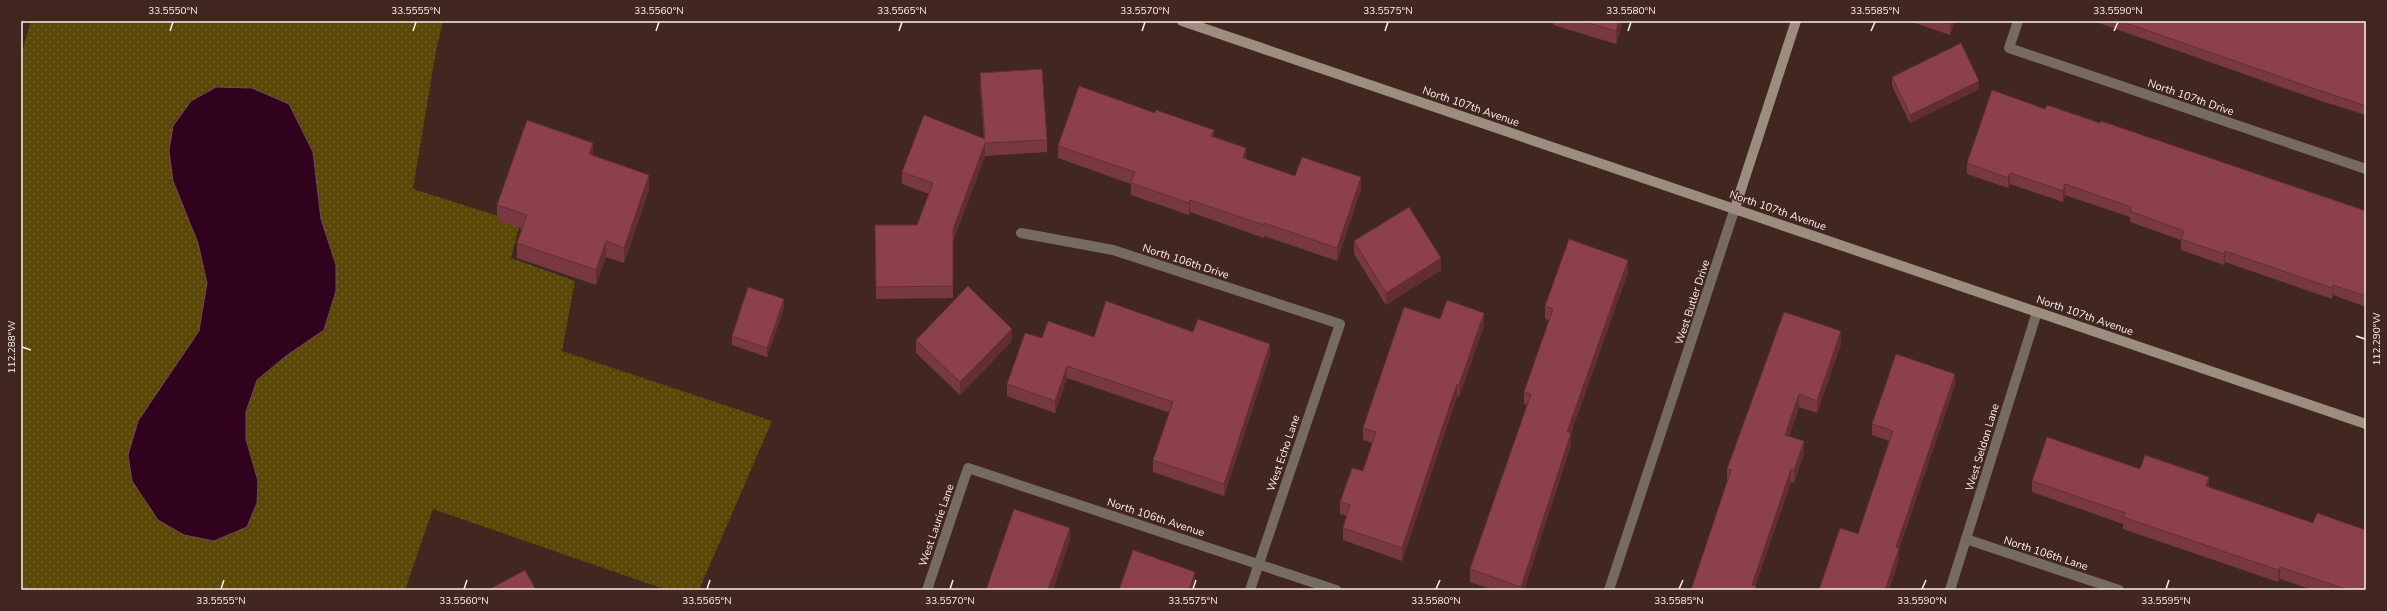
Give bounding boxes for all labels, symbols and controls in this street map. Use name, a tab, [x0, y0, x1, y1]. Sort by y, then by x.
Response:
text: 33.5550°N	[148, 4, 198, 18]
text: 33.5555°N	[391, 4, 441, 18]
text: 33.5560°N	[634, 4, 684, 18]
text: 33.5565°N	[877, 4, 927, 18]
text: 33.5570°N	[1120, 4, 1170, 18]
text: 33.5575°N	[1363, 4, 1413, 18]
text: 33.5580°N	[1606, 4, 1656, 18]
text: 33.5585°N	[1850, 4, 1900, 18]
text: 33.5590°N	[2093, 4, 2143, 18]
street label: North 107th Drive	[2146, 76, 2236, 119]
street label: North 107th Avenue	[1420, 83, 1521, 130]
street label: North 107th Avenue	[1727, 187, 1828, 234]
street label: North 106th Drive	[1141, 240, 1231, 283]
street label: West Butler Drive	[1672, 258, 1713, 347]
street label: North 107th Avenue	[2034, 292, 2135, 339]
text: 112.290°W	[2370, 312, 2384, 366]
text: 112.288°W	[5, 320, 19, 374]
street label: West Seldon Lane	[1962, 402, 2003, 493]
street label: West Echo Lane	[1263, 413, 1304, 493]
street label: West Laurie Lane	[915, 482, 958, 568]
street label: North 106th Avenue	[1105, 495, 1207, 540]
street label: North 106th Lane	[2002, 533, 2090, 574]
text: 33.5555°N	[196, 594, 246, 608]
text: 33.5560°N	[439, 594, 489, 608]
text: 33.5565°N	[682, 594, 732, 608]
text: 33.5570°N	[925, 594, 975, 608]
text: 33.5575°N	[1168, 594, 1218, 608]
text: 33.5580°N	[1411, 594, 1461, 608]
text: 33.5585°N	[1654, 594, 1704, 608]
text: 33.5590°N	[1897, 594, 1947, 608]
text: 33.5595°N	[2141, 594, 2191, 608]

